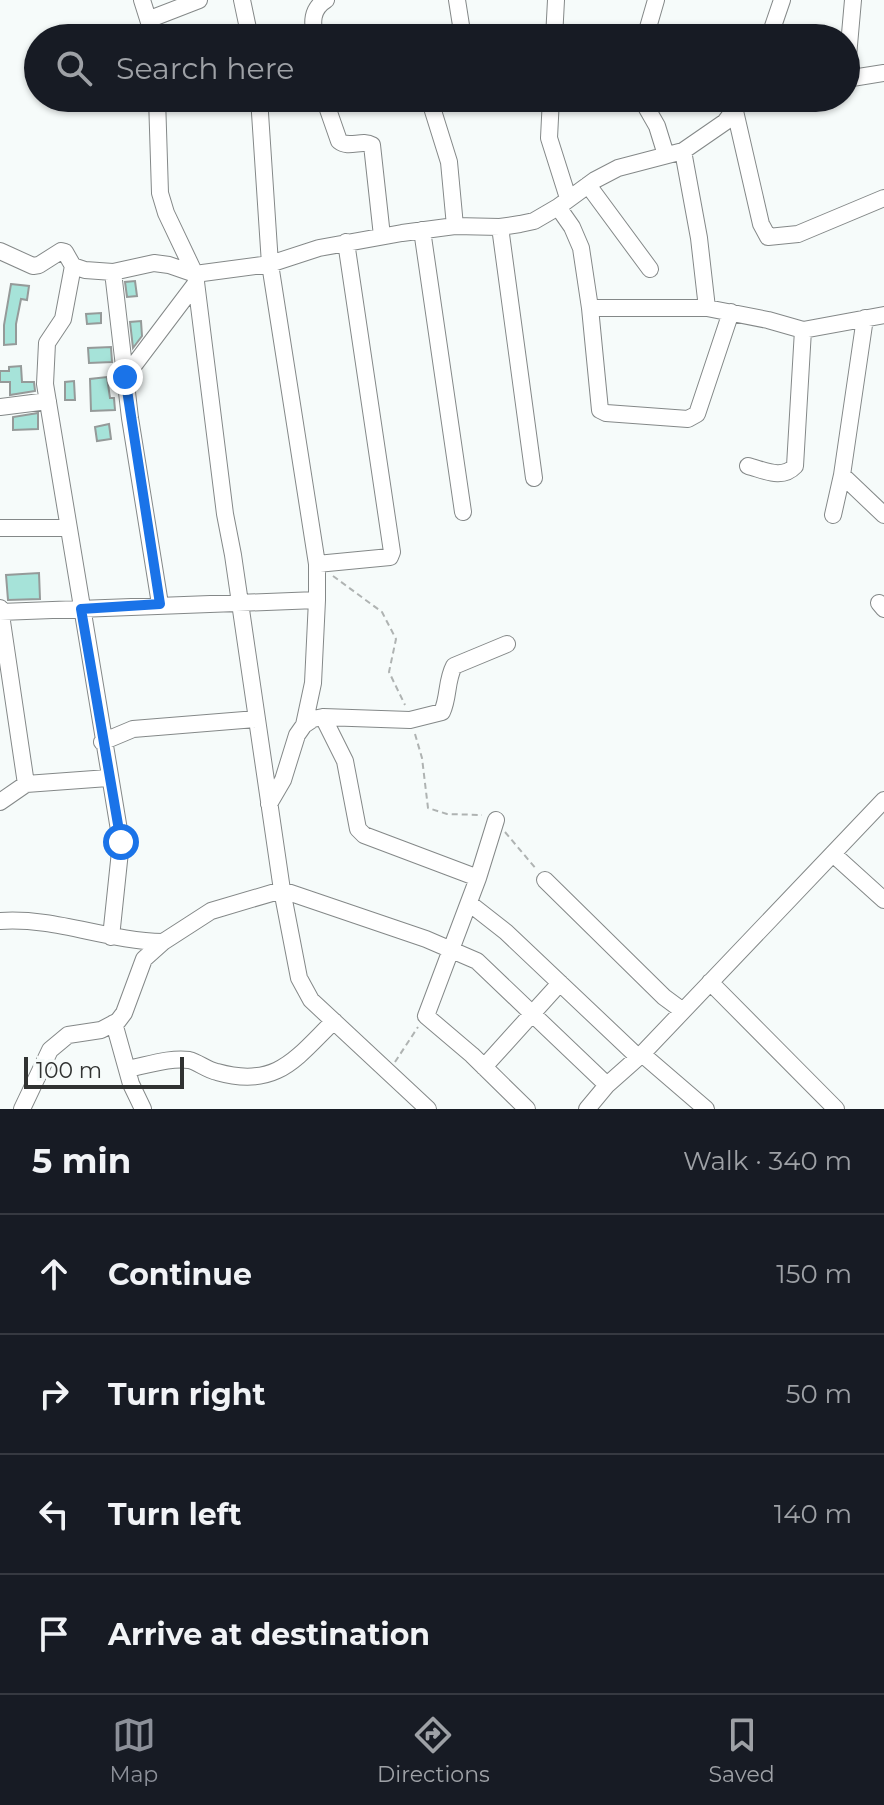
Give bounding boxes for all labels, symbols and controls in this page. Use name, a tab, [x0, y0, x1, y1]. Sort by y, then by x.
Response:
search box	[24, 24, 860, 112]
icon: search	[52, 46, 96, 90]
text: Search here	[116, 50, 294, 87]
route end	[107, 359, 143, 395]
route start	[103, 824, 139, 860]
scale bar	[24, 1053, 184, 1089]
text: 100 m	[36, 1057, 102, 1084]
text: 5 min	[32, 1140, 131, 1182]
text: Walk · 340 m	[683, 1145, 852, 1177]
icon: ahead	[32, 1252, 76, 1296]
text: Continue	[108, 1256, 252, 1293]
text: 150 m	[776, 1258, 852, 1290]
icon: right	[32, 1372, 76, 1416]
text: Turn right	[108, 1376, 265, 1413]
text: 50 m	[786, 1378, 852, 1410]
icon: left	[32, 1492, 76, 1536]
text: Turn left	[108, 1496, 241, 1533]
text: 140 m	[774, 1498, 852, 1530]
icon: arrive	[32, 1612, 76, 1656]
text: Arrive at destination	[108, 1616, 430, 1653]
tab: Map	[109, 1713, 158, 1788]
tab: Directions	[377, 1713, 490, 1788]
tab: Saved	[709, 1713, 775, 1788]

